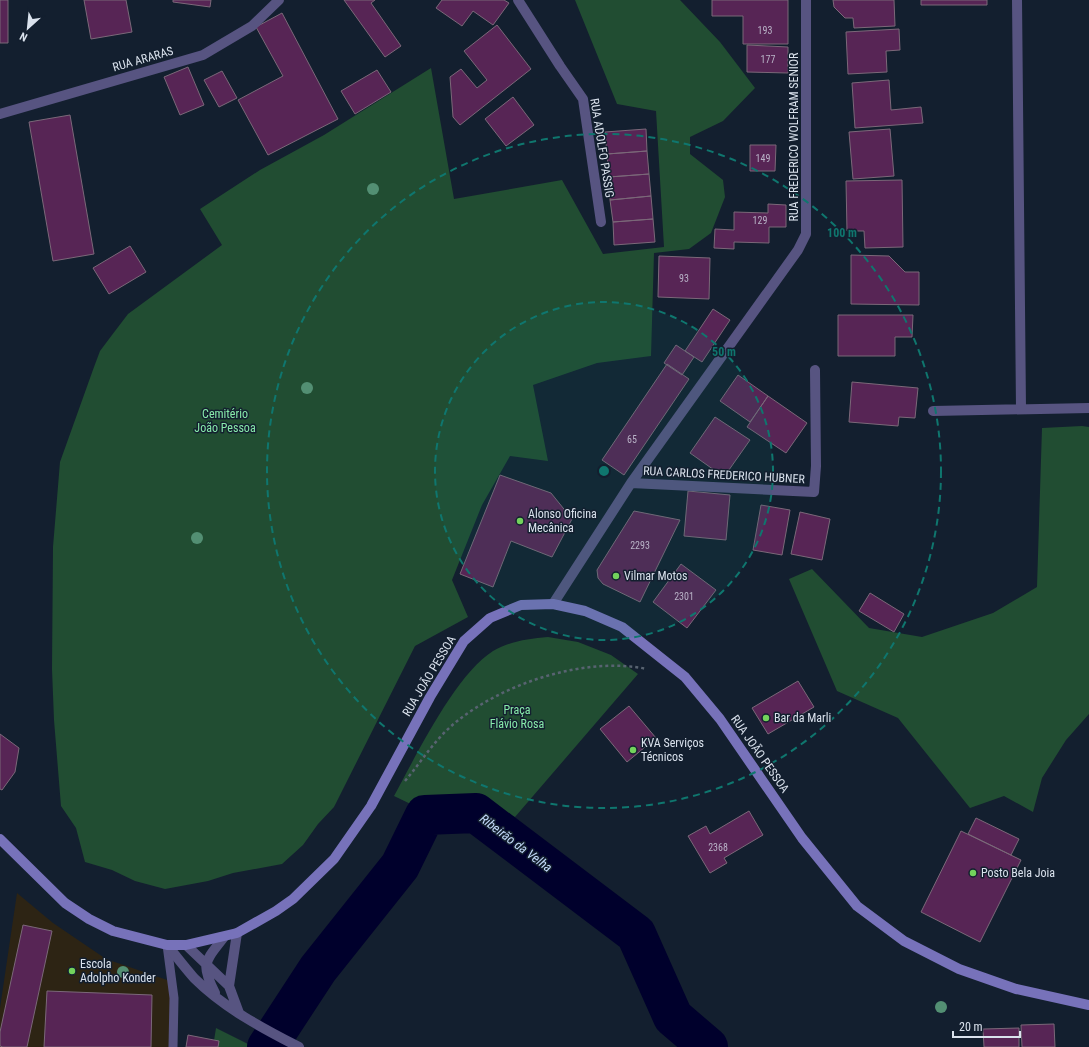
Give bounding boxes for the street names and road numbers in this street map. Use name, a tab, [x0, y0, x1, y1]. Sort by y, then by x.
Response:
street label: RUA ARARAS	[111, 44, 175, 74]
street label: RUA FREDERICO WOLFRAM SENIOR	[787, 52, 801, 221]
street label: RUA ADOLFO PASSIG	[587, 97, 617, 199]
street label: RUA CARLOS FREDERICO HUBNER	[643, 464, 806, 486]
street label: RUA JOÃO PESSOA	[398, 632, 459, 719]
street label: RUA JOÃO PESSOA	[728, 711, 794, 796]

